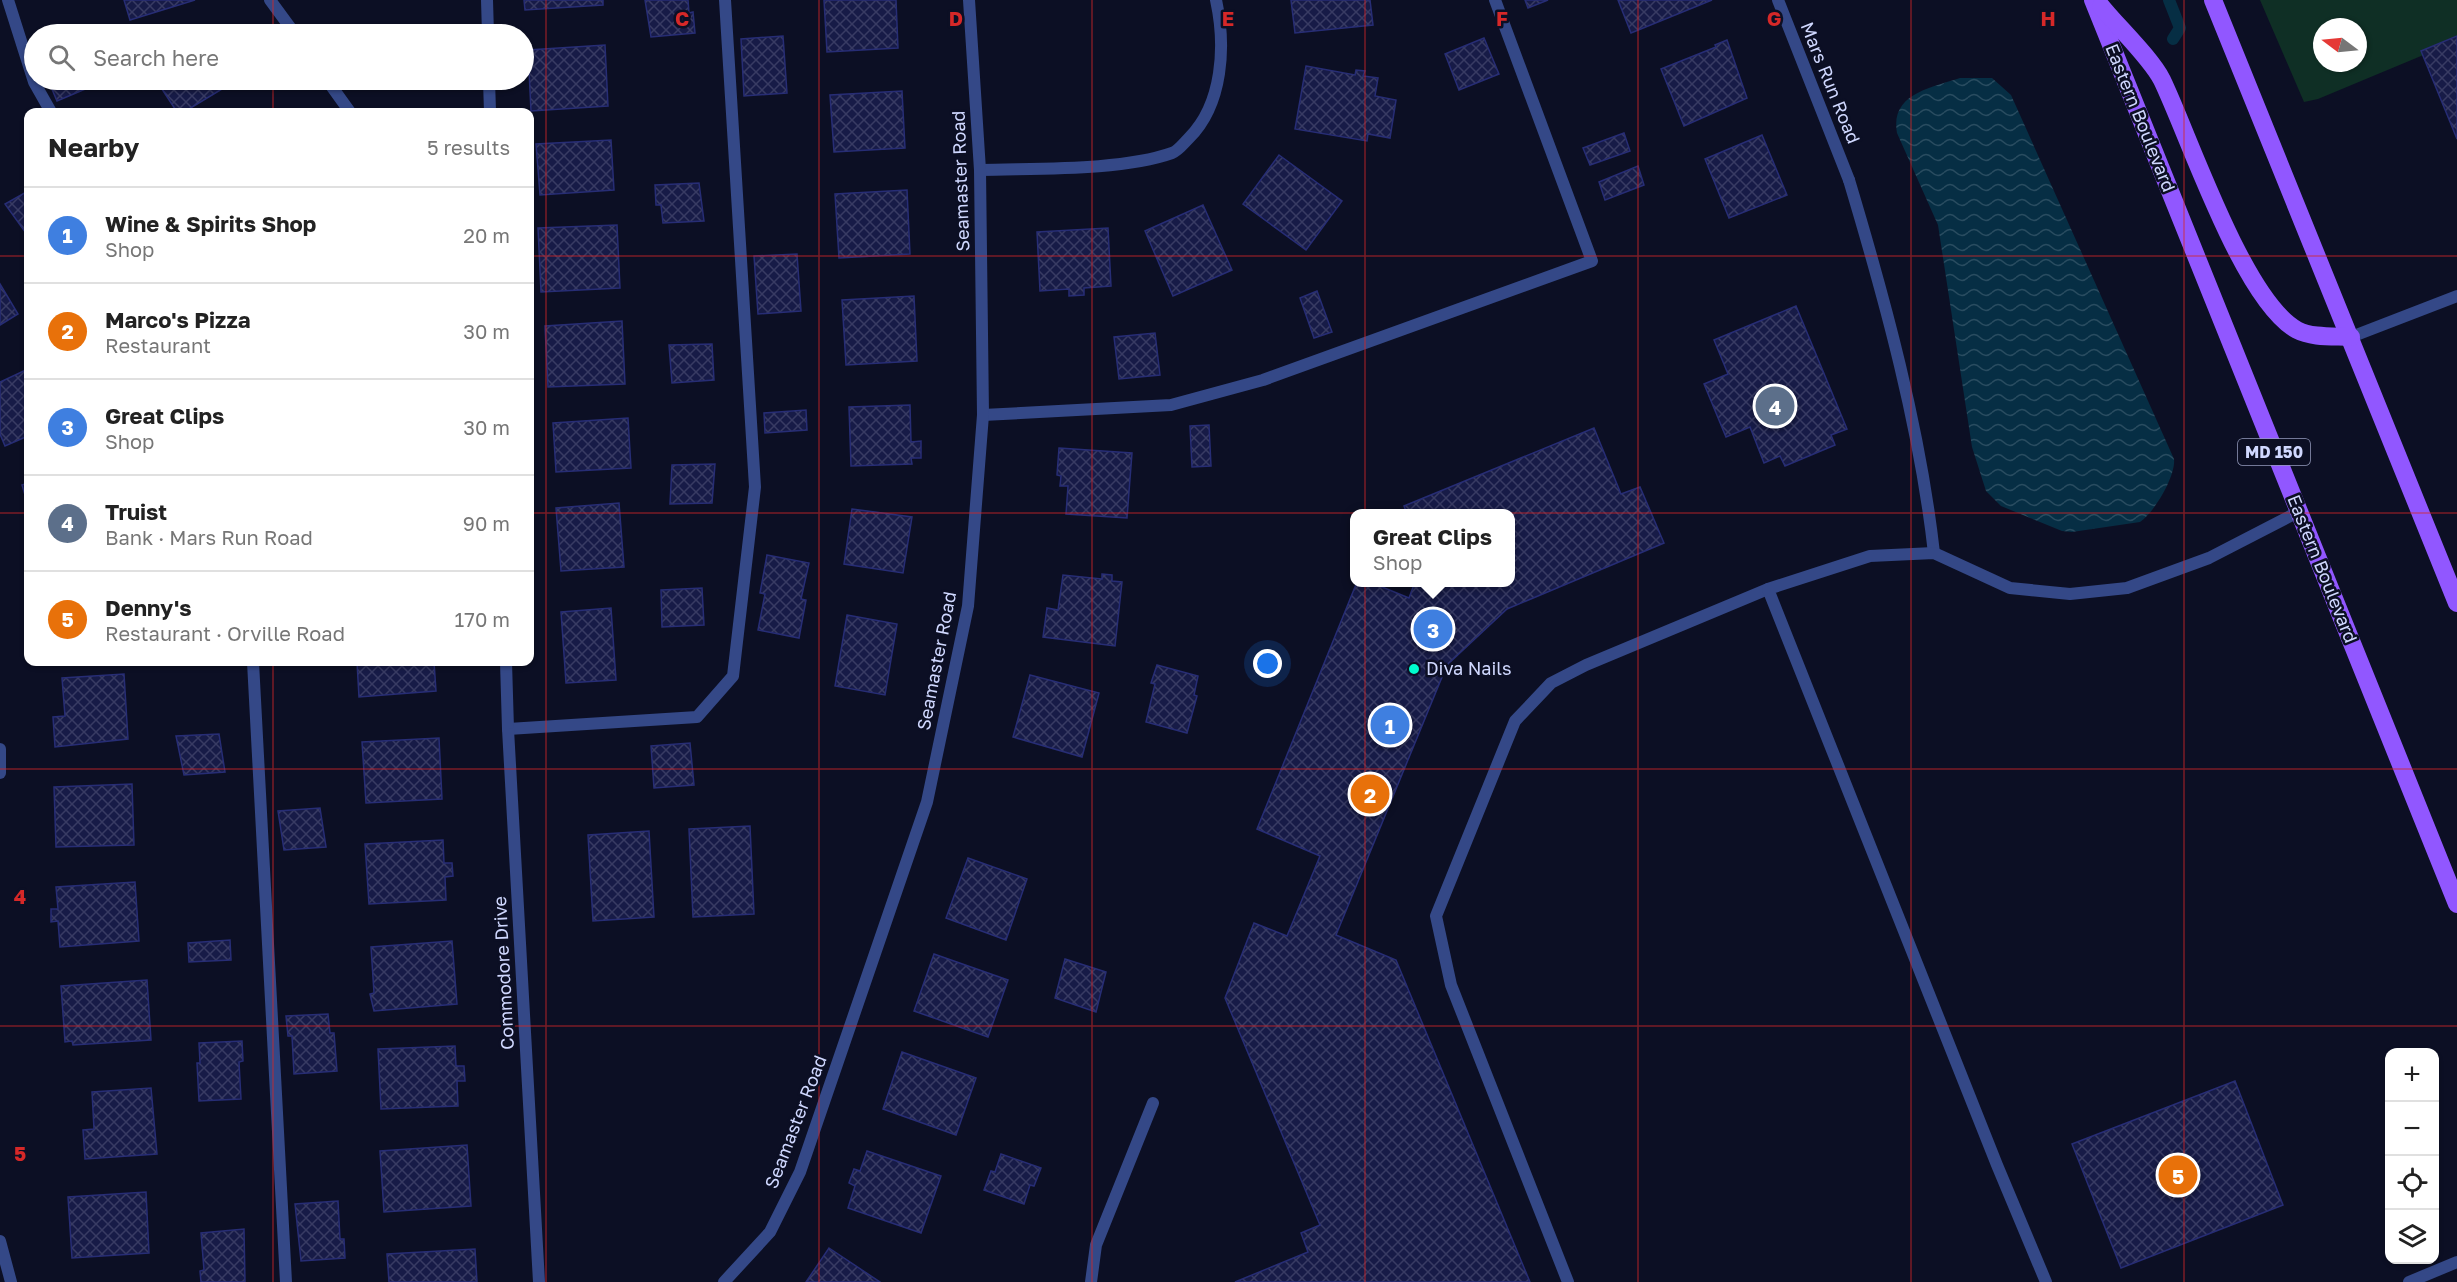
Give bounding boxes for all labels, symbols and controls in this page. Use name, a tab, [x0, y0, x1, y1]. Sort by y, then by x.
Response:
text: C	[675, 6, 689, 30]
text: D	[949, 6, 963, 30]
text: E	[1222, 6, 1234, 30]
text: F	[1496, 6, 1508, 30]
text: G	[1767, 6, 1781, 30]
text: H	[2040, 6, 2056, 30]
north arrow	[2313, 18, 2367, 72]
street label: Mars Run Road	[1797, 19, 1865, 147]
search box	[24, 24, 534, 90]
street label: Eastern Boulevard	[2101, 40, 2181, 195]
icon: search	[45, 41, 78, 74]
text: Search here	[93, 44, 219, 71]
street label: Seamaster Road	[947, 110, 973, 252]
text: Nearby	[48, 132, 139, 163]
text: 5 results	[427, 135, 510, 159]
text: Wine & Spirits Shop	[105, 210, 316, 237]
text: 1	[62, 223, 73, 247]
text: 20 m	[463, 223, 510, 247]
text: Shop	[105, 237, 154, 261]
text: Marco's Pizza	[105, 306, 251, 333]
text: 2	[61, 319, 74, 343]
text: 30 m	[463, 319, 510, 343]
text: Restaurant	[105, 333, 211, 357]
pin: 4	[1756, 384, 1794, 428]
text: Great Clips	[105, 402, 224, 429]
text: 3	[61, 415, 74, 439]
text: 30 m	[463, 415, 510, 439]
text: Shop	[105, 429, 154, 453]
road number: MD 150	[2238, 439, 2310, 465]
street label: Eastern Boulevard	[2283, 491, 2363, 646]
text: Truist	[105, 498, 167, 525]
popup	[1350, 509, 1515, 587]
text: 4	[61, 511, 74, 535]
text: 90 m	[463, 511, 510, 535]
text: Great Clips	[1373, 523, 1492, 550]
text: Bank · Mars Run Road	[105, 525, 313, 549]
text: Shop	[1373, 550, 1422, 574]
street label: Seamaster Road	[912, 589, 960, 732]
text: Denny's	[105, 594, 192, 621]
pin: 3	[1414, 606, 1452, 652]
text: 5	[61, 607, 74, 631]
text: 170 m	[455, 607, 510, 631]
text: Restaurant · Orville Road	[105, 621, 345, 645]
your location	[1253, 649, 1282, 678]
place label: Diva Nails	[1426, 657, 1512, 679]
marker: Diva Nails	[1407, 662, 1421, 676]
pin: 1	[1370, 702, 1410, 748]
pin: 2	[1350, 772, 1390, 816]
text: 4	[14, 884, 26, 908]
street label: Commodore Drive	[488, 896, 518, 1050]
map controls	[2385, 1048, 2439, 1264]
button: +	[2385, 1048, 2439, 1102]
street label: Seamaster Road	[760, 1052, 831, 1191]
button: −	[2385, 1102, 2439, 1156]
text: 5	[14, 1141, 26, 1165]
pin: 5	[2158, 1152, 2198, 1198]
button: locate	[2385, 1156, 2439, 1210]
button: layers	[2385, 1210, 2439, 1264]

